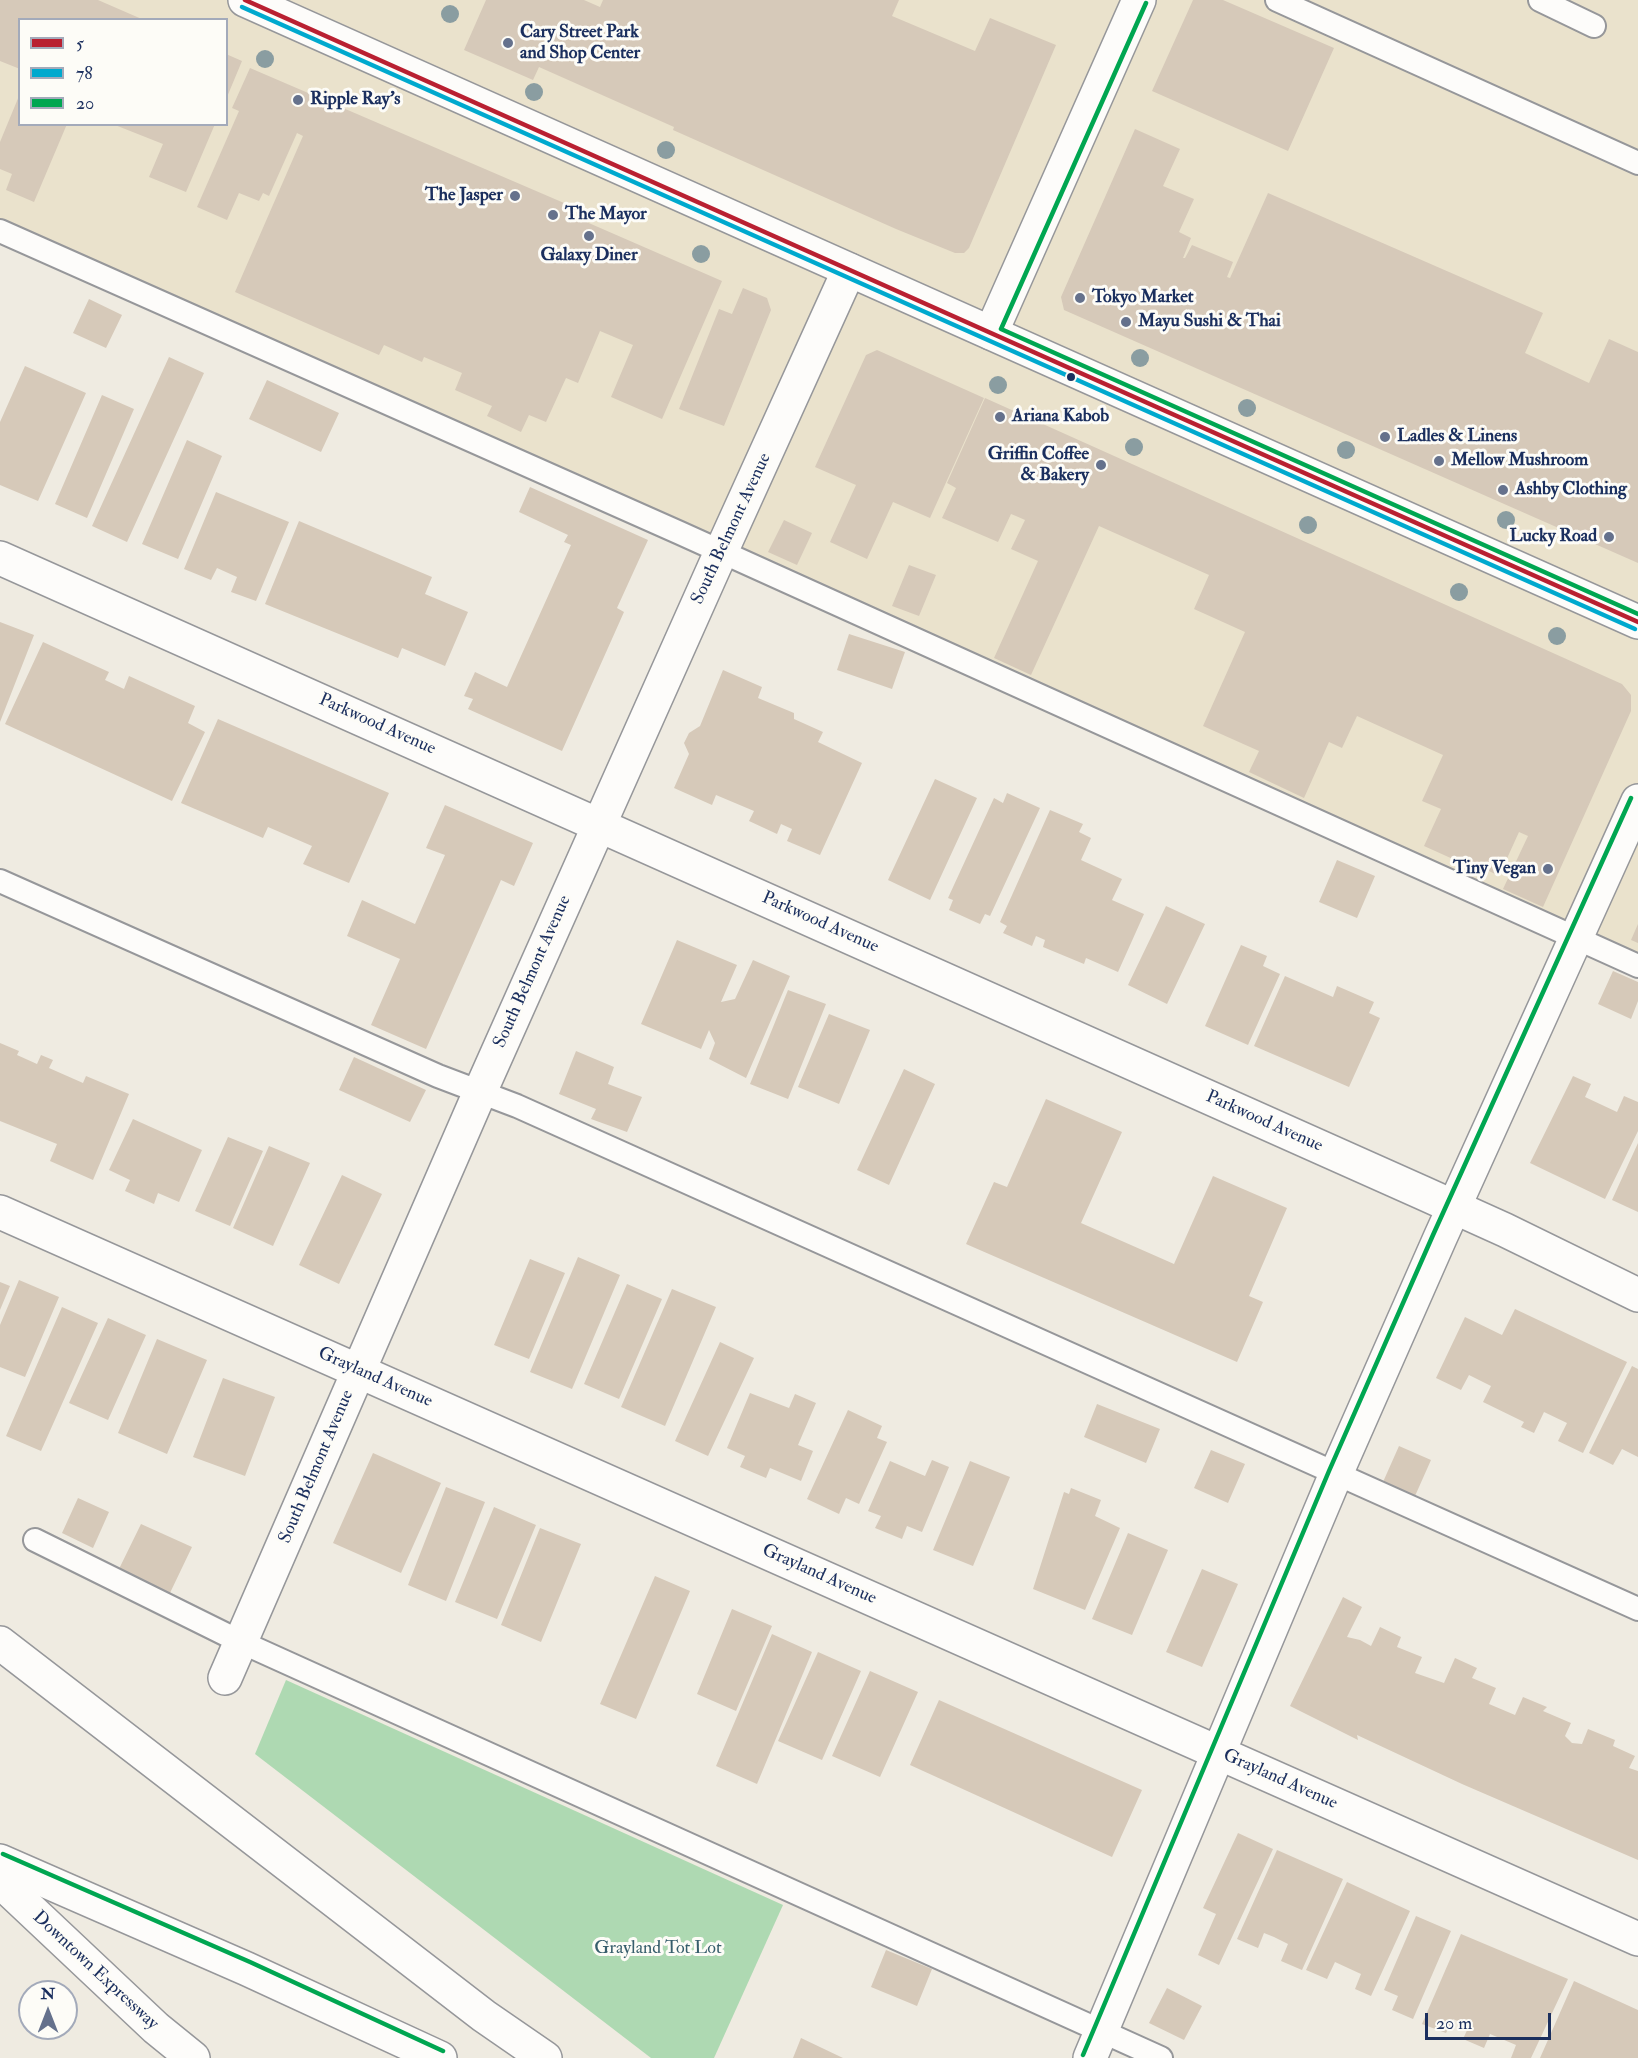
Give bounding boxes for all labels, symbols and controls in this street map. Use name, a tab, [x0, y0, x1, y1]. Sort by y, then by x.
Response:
legend	[18, 18, 228, 126]
place label: Cary Street Park and Shop Center	[520, 22, 640, 64]
text: 5	[76, 32, 84, 55]
marker: Cary Street Park and Shop Center	[501, 36, 515, 50]
text: 78	[76, 62, 93, 85]
place label: Ripple Ray's	[310, 89, 400, 111]
text: 20	[76, 92, 94, 115]
marker: Ripple Ray's	[291, 93, 305, 107]
place label: The Jasper	[425, 185, 503, 207]
marker: The Jasper	[508, 189, 522, 203]
place label: The Mayor	[565, 204, 647, 226]
marker: The Mayor	[546, 208, 560, 222]
marker: Galaxy Diner	[582, 229, 596, 243]
place label: Galaxy Diner	[540, 245, 638, 267]
place label: Tokyo Market	[1092, 287, 1194, 309]
marker: Tokyo Market	[1073, 291, 1087, 305]
place label: Mayu Sushi & Thai	[1138, 311, 1281, 333]
marker: Mayu Sushi & Thai	[1119, 315, 1133, 329]
unlabelled marker	[1065, 371, 1077, 383]
place label: Ariana Kabob	[1012, 406, 1109, 428]
marker: Ariana Kabob	[993, 410, 1007, 424]
place label: Ladles & Linens	[1397, 426, 1517, 448]
marker: Ladles & Linens	[1378, 430, 1392, 444]
place label: Griffin Coffee & Bakery	[988, 444, 1089, 486]
street label: South Belmont Avenue	[687, 450, 777, 608]
place label: Mellow Mushroom	[1451, 450, 1588, 472]
marker: Mellow Mushroom	[1432, 454, 1446, 468]
marker: Griffin Coffee & Bakery	[1094, 458, 1108, 472]
place label: Ashby Clothing	[1515, 479, 1627, 501]
marker: Ashby Clothing	[1496, 483, 1510, 497]
place label: Lucky Road	[1509, 526, 1597, 548]
marker: Lucky Road	[1602, 530, 1616, 544]
street label: Parkwood Avenue	[315, 690, 439, 760]
place label: Tiny Vegan	[1453, 858, 1536, 880]
marker: Tiny Vegan	[1541, 862, 1555, 876]
street label: Parkwood Avenue	[758, 888, 882, 958]
street label: South Belmont Avenue	[490, 893, 576, 1051]
street label: Parkwood Avenue	[1202, 1087, 1326, 1157]
street label: Grayland Avenue	[314, 1343, 436, 1413]
street label: South Belmont Avenue	[275, 1387, 359, 1547]
street label: Grayland Avenue	[758, 1540, 880, 1610]
street label: Grayland Avenue	[1219, 1745, 1341, 1815]
street label: Downtown Expressway	[27, 1907, 163, 2035]
park label: Grayland Tot Lot	[594, 1938, 722, 1960]
north arrow	[18, 1980, 78, 2040]
text: N	[41, 1984, 55, 2004]
scale bar	[1428, 2001, 1554, 2039]
text: 20 m	[1436, 2012, 1472, 2035]

